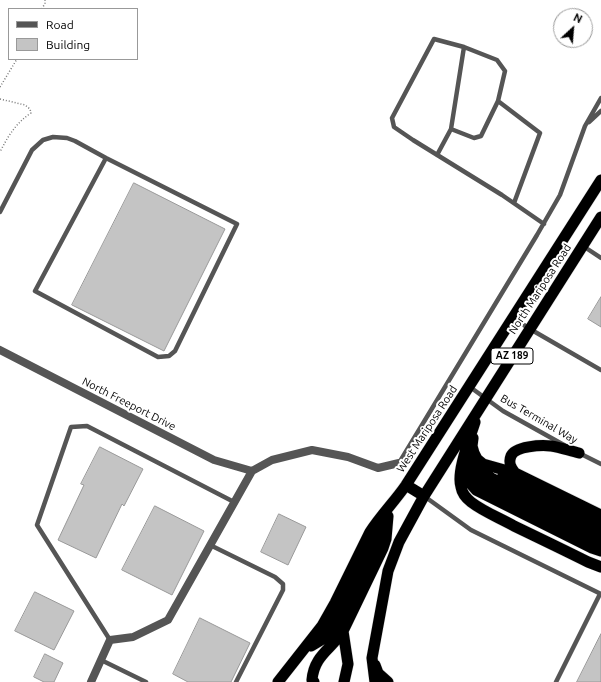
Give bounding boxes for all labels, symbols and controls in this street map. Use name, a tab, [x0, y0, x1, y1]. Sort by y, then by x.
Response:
legend	[8, 8, 138, 60]
north arrow	[553, 8, 593, 48]
text: N	[571, 11, 584, 25]
text: Road	[46, 18, 74, 31]
text: Building	[46, 38, 90, 51]
street label: North Mariposa Road	[506, 241, 574, 337]
road number: AZ 189	[491, 348, 533, 364]
street label: North Freeport Drive	[80, 375, 178, 433]
street label: West Mariposa Road	[394, 383, 460, 475]
street label: Bus Terminal Way	[498, 392, 580, 446]

